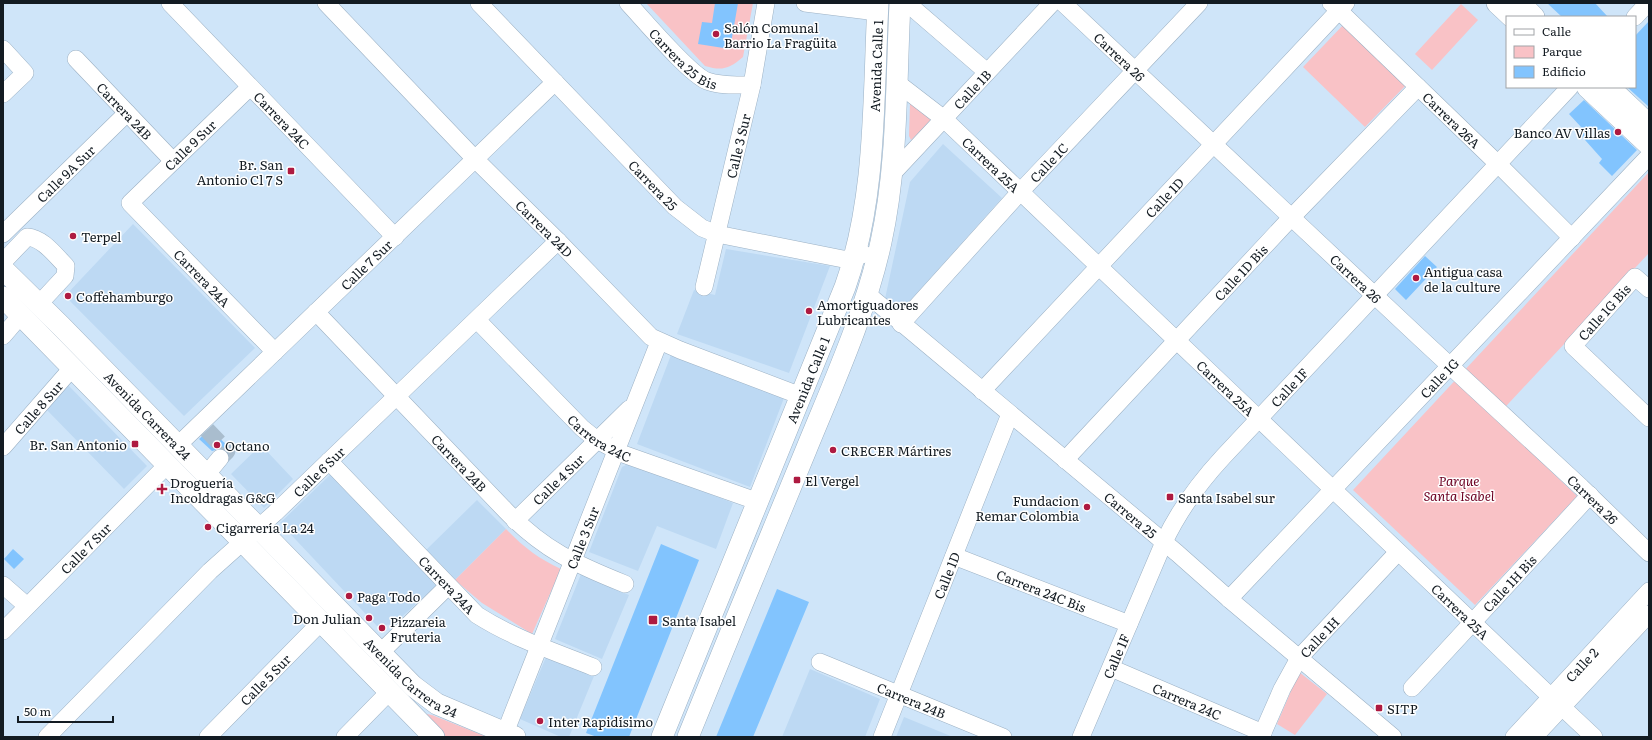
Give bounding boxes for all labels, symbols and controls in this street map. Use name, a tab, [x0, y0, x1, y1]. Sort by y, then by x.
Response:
legend	[1506, 16, 1636, 88]
place label: Salón Comunal Barrio La Fragüita	[724, 18, 837, 52]
street label: Avenida Calle 1	[864, 19, 887, 112]
text: Calle	[1542, 22, 1571, 40]
street label: Carrera 25 Bis	[645, 24, 719, 93]
street label: Carrera 26	[1090, 28, 1150, 85]
marker: Salón Comunal Barrio La Fragüita	[711, 29, 721, 39]
text: Parque	[1542, 42, 1582, 60]
text: Edificio	[1542, 62, 1586, 80]
street label: Calle 1B	[948, 65, 995, 113]
street label: Carrera 24B	[93, 78, 157, 144]
street label: Carrera 24C	[250, 87, 315, 153]
street label: Carrera 26A	[1419, 87, 1485, 152]
street label: Calle 3 Sur	[721, 111, 755, 180]
street label: Calle 9 Sur	[160, 115, 221, 175]
place label: Banco AV Villas	[1514, 123, 1610, 142]
marker: Banco AV Villas	[1613, 127, 1623, 137]
street label: Carrera 25A	[958, 132, 1025, 197]
street label: Calle 1C	[1025, 138, 1072, 186]
street label: Calle 9A Sur	[32, 140, 99, 206]
place label: Br. San Antonio Cl 7 S	[197, 155, 283, 189]
street label: Carrera 25	[625, 155, 683, 215]
marker: Br. San Antonio Cl 7 S	[286, 166, 296, 176]
street label: Calle 1D	[1140, 173, 1188, 221]
street label: Carrera 24D	[512, 195, 578, 261]
place label: Terpel	[81, 227, 122, 246]
marker: Terpel	[68, 231, 78, 241]
street label: Calle 7 Sur	[336, 234, 396, 294]
street label: Calle 1D Bis	[1209, 240, 1271, 304]
street label: Carrera 24A	[170, 245, 235, 311]
street label: Carrera 26	[1326, 249, 1386, 307]
place label: Antigua casa de la culture	[1424, 262, 1502, 296]
marker: Antigua casa de la culture	[1411, 273, 1421, 283]
street label: Calle 1G Bis	[1573, 279, 1635, 344]
place label: Coffehamburgo	[76, 287, 173, 306]
marker: Coffehamburgo	[63, 291, 73, 301]
place label: Amortiguadores Lubricantes	[817, 295, 918, 329]
marker: Amortiguadores Lubricantes	[804, 306, 814, 316]
street label: Avenida Calle 1	[781, 333, 834, 426]
street label: Calle 1G	[1415, 353, 1463, 402]
street label: Carrera 25A	[1193, 355, 1259, 420]
street label: Calle 1F	[1266, 363, 1312, 411]
street label: Avenida Carrera 24	[100, 367, 196, 464]
street label: Calle 8 Sur	[9, 375, 67, 438]
street label: Carrera 24C	[564, 410, 634, 466]
street label: Carrera 24B	[428, 430, 492, 496]
place label: Br. San Antonio	[30, 435, 127, 454]
place label: Octano	[225, 436, 270, 455]
marker: Br. San Antonio	[130, 439, 140, 449]
marker: Octano	[212, 440, 222, 450]
street label: Calle 6 Sur	[288, 441, 349, 501]
place label: CRECER Mártires	[841, 441, 951, 460]
marker: CRECER Mártires	[828, 445, 838, 455]
street label: Calle 4 Sur	[528, 449, 589, 509]
street label: Carrera 26	[1564, 470, 1623, 528]
place label: El Vergel	[805, 471, 860, 490]
park label: Parque Santa Isabel	[1424, 471, 1495, 505]
place label: Droguería Incoldragas G&G	[170, 473, 276, 507]
marker: El Vergel	[792, 475, 802, 485]
marker: Droguería Incoldragas G&G	[157, 484, 167, 494]
street label: Carrera 25	[1100, 487, 1162, 543]
place label: Santa Isabel sur	[1178, 488, 1276, 507]
place label: Fundacion Remar Colombia	[975, 491, 1079, 525]
marker: Santa Isabel sur	[1165, 492, 1175, 502]
marker: Fundacion Remar Colombia	[1082, 502, 1092, 512]
street label: Calle 3 Sur	[561, 503, 603, 572]
street label: Calle 7 Sur	[56, 517, 115, 578]
place label: Cigarrería La 24	[216, 518, 314, 537]
marker: Cigarrería La 24	[203, 522, 213, 532]
street label: Calle 1D	[928, 549, 964, 602]
street label: Calle 1H Bis	[1478, 550, 1540, 616]
street label: Carrera 24A	[415, 551, 480, 618]
street label: Carrera 24C Bis	[994, 564, 1089, 616]
street label: Carrera 25A	[1428, 579, 1494, 643]
place label: Paga Todo	[357, 587, 421, 606]
marker: Paga Todo	[344, 591, 354, 601]
place label: Don Julian	[293, 609, 361, 628]
place label: Santa Isabel	[662, 611, 737, 630]
place label: Pizzareia Fruteria	[390, 612, 446, 646]
street label: Calle 1H	[1295, 612, 1343, 661]
marker: Don Julian	[364, 613, 374, 623]
marker: Santa Isabel	[647, 614, 659, 626]
marker: Pizzareia Fruteria	[377, 623, 387, 633]
street label: Calle 1F	[1097, 631, 1133, 681]
street label: Avenida Carrera 24	[360, 633, 461, 721]
street label: Calle 2	[1560, 643, 1602, 686]
street label: Calle 5 Sur	[235, 649, 295, 709]
street label: Carrera 24B	[874, 677, 949, 722]
street label: Carrera 24C	[1150, 677, 1225, 724]
scale bar	[18, 698, 113, 724]
place label: SITP	[1387, 699, 1418, 718]
text: 50 m	[24, 702, 51, 720]
marker: SITP	[1374, 703, 1384, 713]
place label: Inter Rapidísimo	[548, 712, 654, 731]
marker: Inter Rapidísimo	[535, 716, 545, 726]

